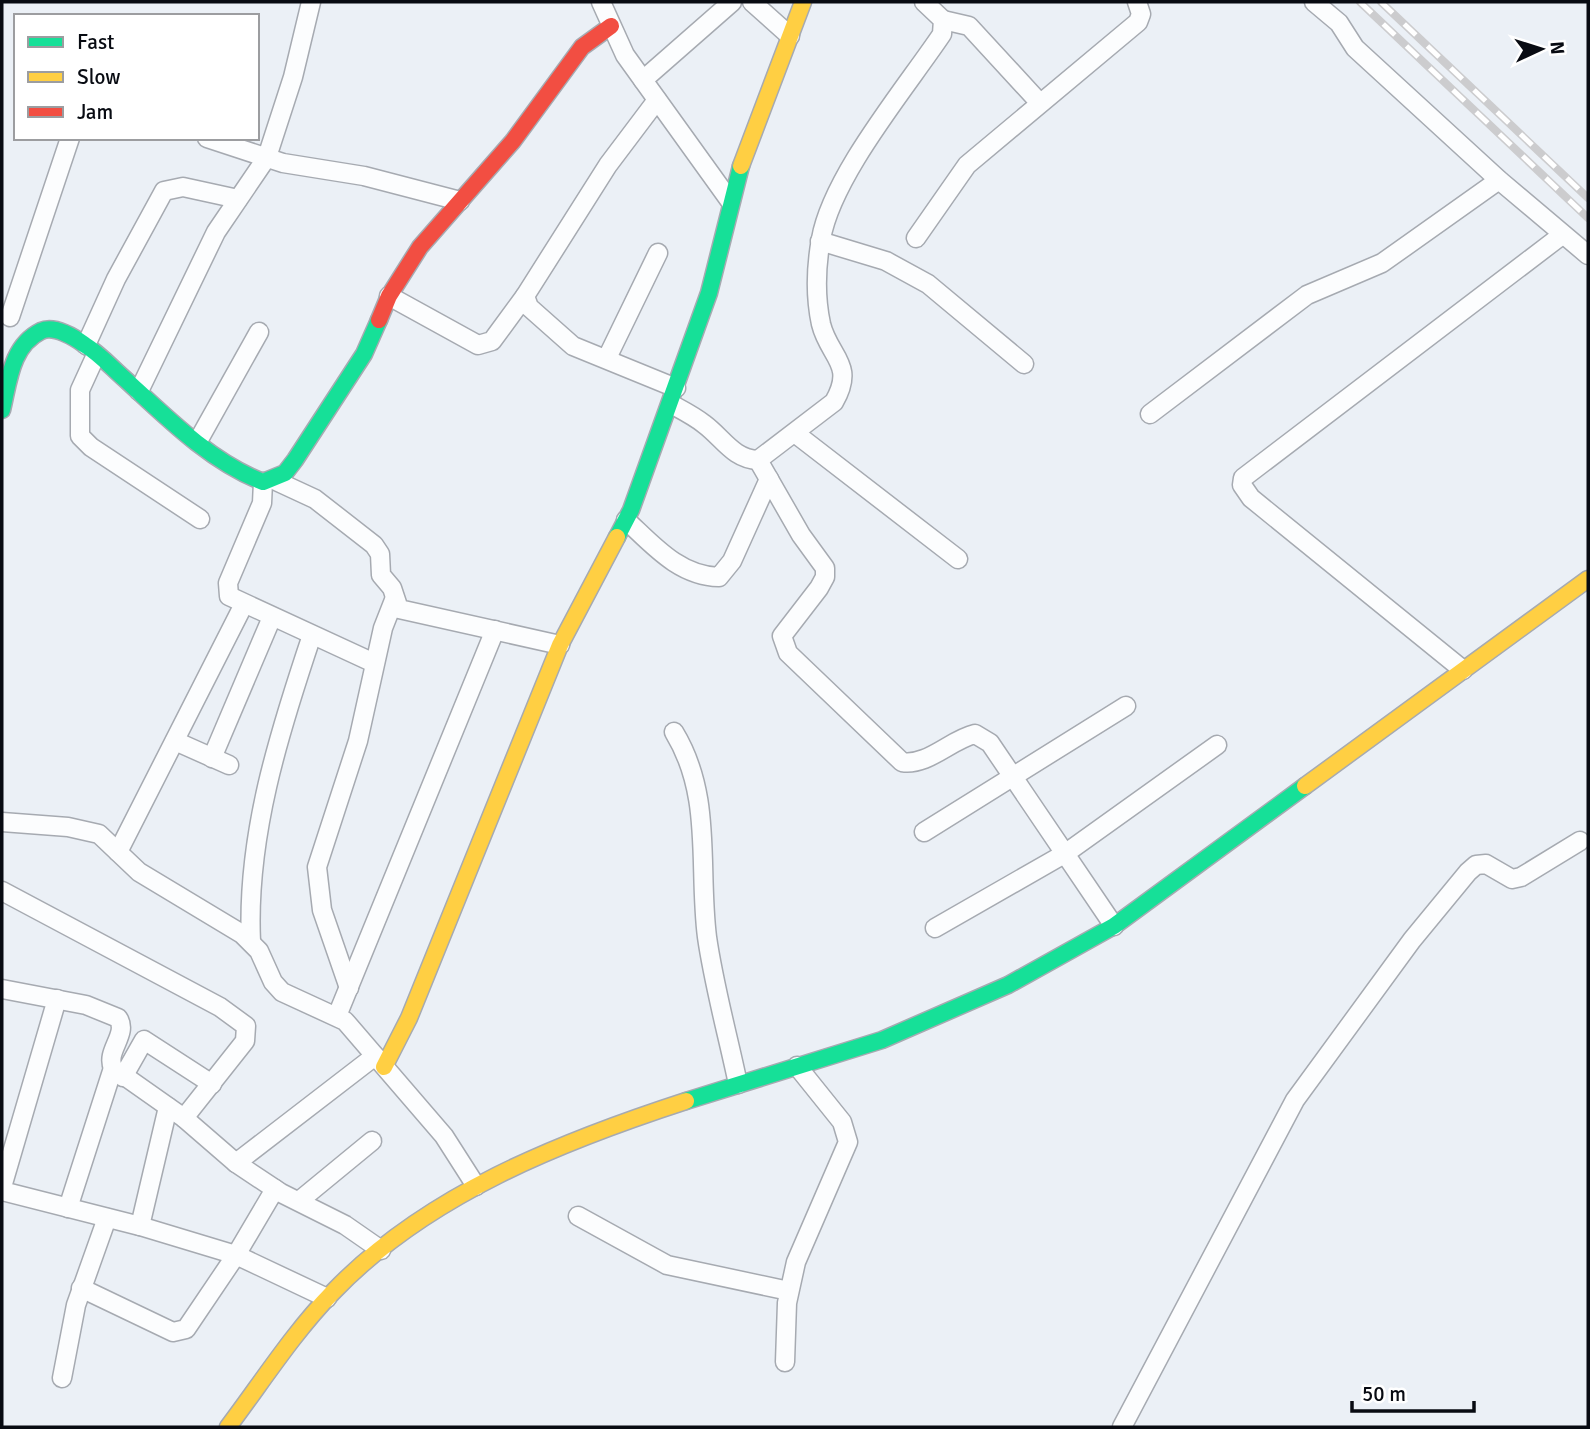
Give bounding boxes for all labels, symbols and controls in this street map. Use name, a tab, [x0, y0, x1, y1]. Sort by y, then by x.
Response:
legend	[14, 14, 259, 140]
north arrow	[1506, 14, 1576, 84]
text: Fast	[77, 29, 114, 55]
text: N	[1545, 40, 1569, 55]
text: Slow	[77, 64, 121, 90]
text: Jam	[77, 99, 113, 125]
scale bar	[1352, 1370, 1474, 1414]
text: 50 m	[1362, 1381, 1406, 1407]

